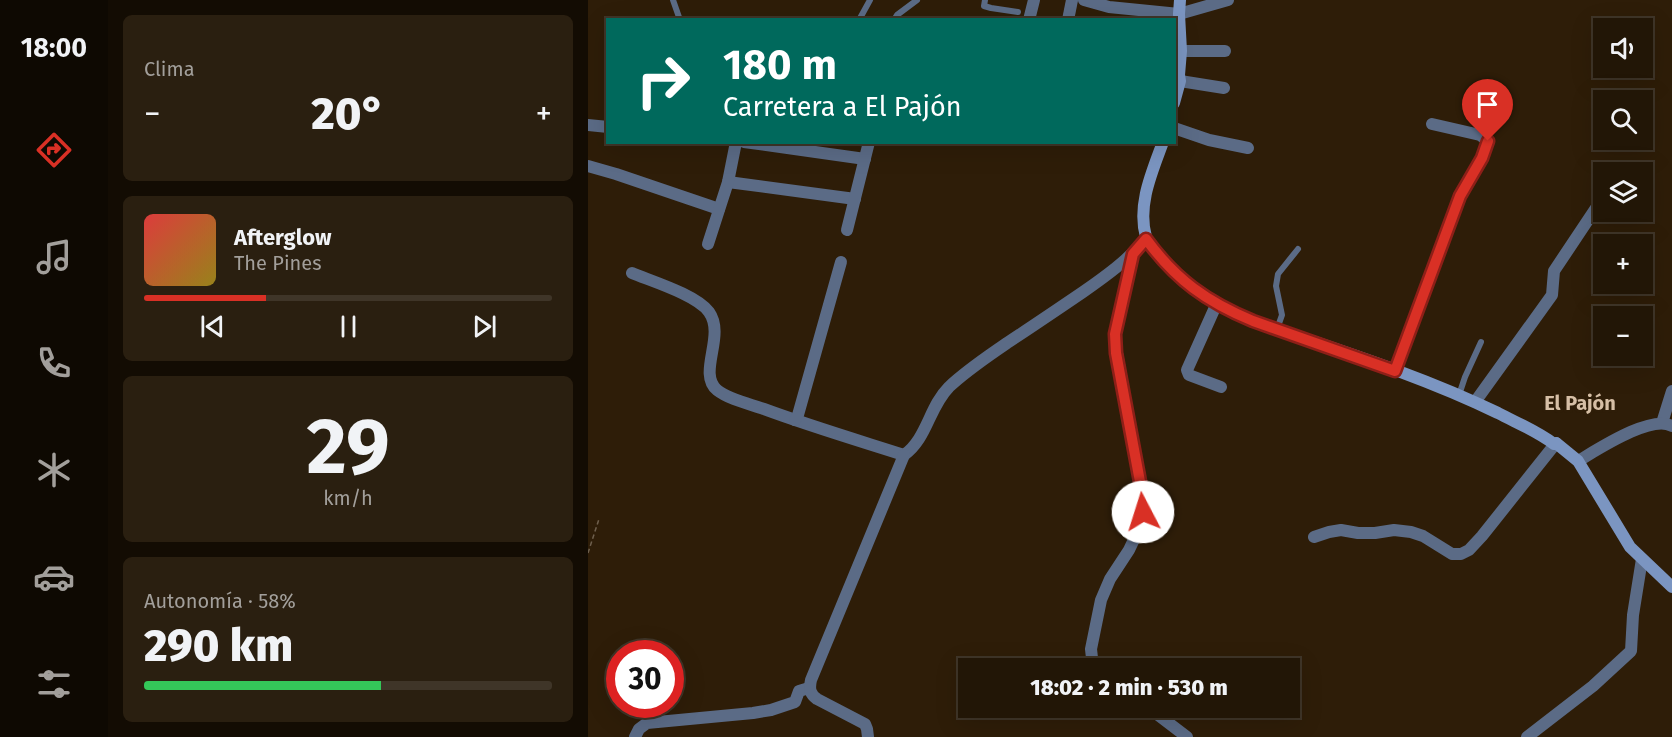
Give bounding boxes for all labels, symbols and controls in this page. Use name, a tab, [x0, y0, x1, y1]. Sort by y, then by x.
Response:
map controls	[1593, 18, 1653, 366]
button: sound	[1593, 18, 1653, 78]
text: 18:00	[21, 32, 87, 64]
text: 180 m	[723, 40, 837, 90]
icon: right	[624, 42, 702, 120]
text: Clima	[144, 57, 195, 81]
pin	[1462, 79, 1513, 141]
text: 20°	[311, 87, 385, 141]
icon: arrive	[1471, 88, 1504, 121]
button: search	[1593, 90, 1653, 150]
text: Carretera a El Pajón	[723, 91, 962, 123]
text: −	[144, 94, 161, 134]
text: +	[536, 94, 552, 134]
icon: directions	[33, 129, 75, 171]
button: layers	[1593, 162, 1653, 222]
text: Afterglow	[234, 224, 331, 251]
button: +	[1593, 234, 1653, 294]
icon: music	[33, 236, 75, 278]
text: The Pines	[234, 251, 321, 275]
button: −	[1593, 306, 1653, 366]
icon: previous	[196, 310, 229, 343]
icon: pause	[332, 310, 365, 343]
icon: next	[468, 310, 501, 343]
icon: phone	[33, 342, 75, 384]
district label: El Pajón	[1544, 391, 1616, 415]
text: 29	[306, 400, 390, 494]
icon: climate	[33, 449, 75, 491]
position arrow	[1111, 480, 1175, 544]
text: km/h	[323, 486, 373, 510]
icon: car	[33, 556, 75, 598]
text: Autonomía · 58%	[144, 589, 296, 613]
text: 290 km	[144, 619, 293, 673]
speed limit sign: 30	[606, 640, 684, 718]
icon: filters	[33, 663, 75, 705]
text: 18:02 · 2 min · 530 m	[1030, 674, 1228, 701]

